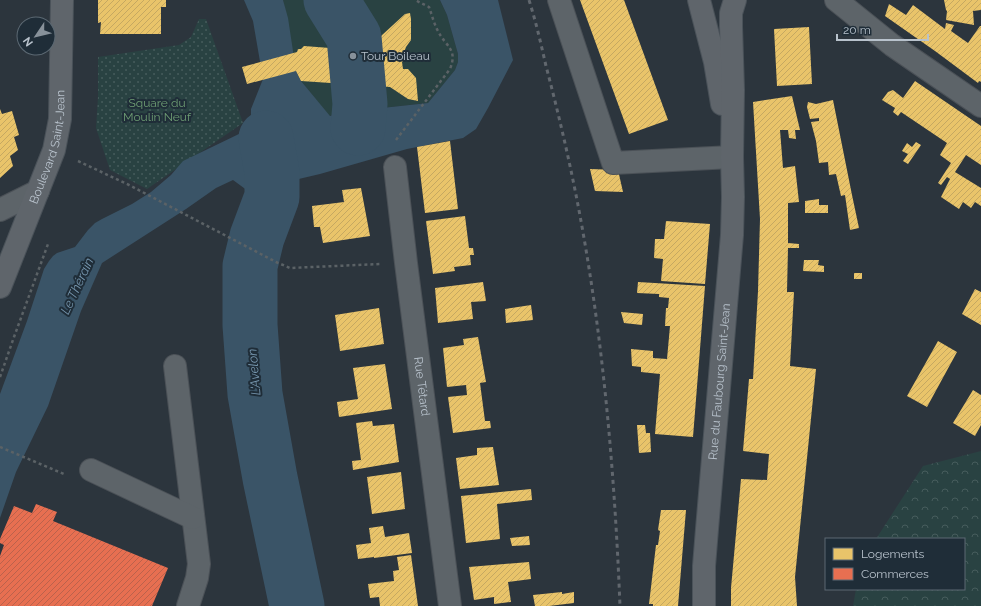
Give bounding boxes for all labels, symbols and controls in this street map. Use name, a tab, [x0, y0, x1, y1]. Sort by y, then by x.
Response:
north arrow	[16, 16, 56, 56]
scale bar	[837, 16, 928, 42]
text: 20 m	[843, 23, 871, 37]
text: N	[20, 34, 36, 49]
place label: Tour Boileau	[361, 49, 430, 63]
marker: Tour Boileau	[348, 51, 358, 61]
street label: Boulevard Saint-Jean	[27, 90, 67, 206]
park label: Square du Moulin Neuf	[123, 96, 192, 124]
water label: Le Thérain	[57, 255, 97, 317]
street label: Rue du Faubourg Saint-Jean	[706, 303, 733, 460]
water label: L'Avelon	[244, 348, 264, 396]
street label: Rue Tétard	[411, 356, 433, 417]
legend	[825, 538, 965, 590]
text: Logements	[861, 547, 924, 561]
text: Commerces	[861, 567, 929, 581]

